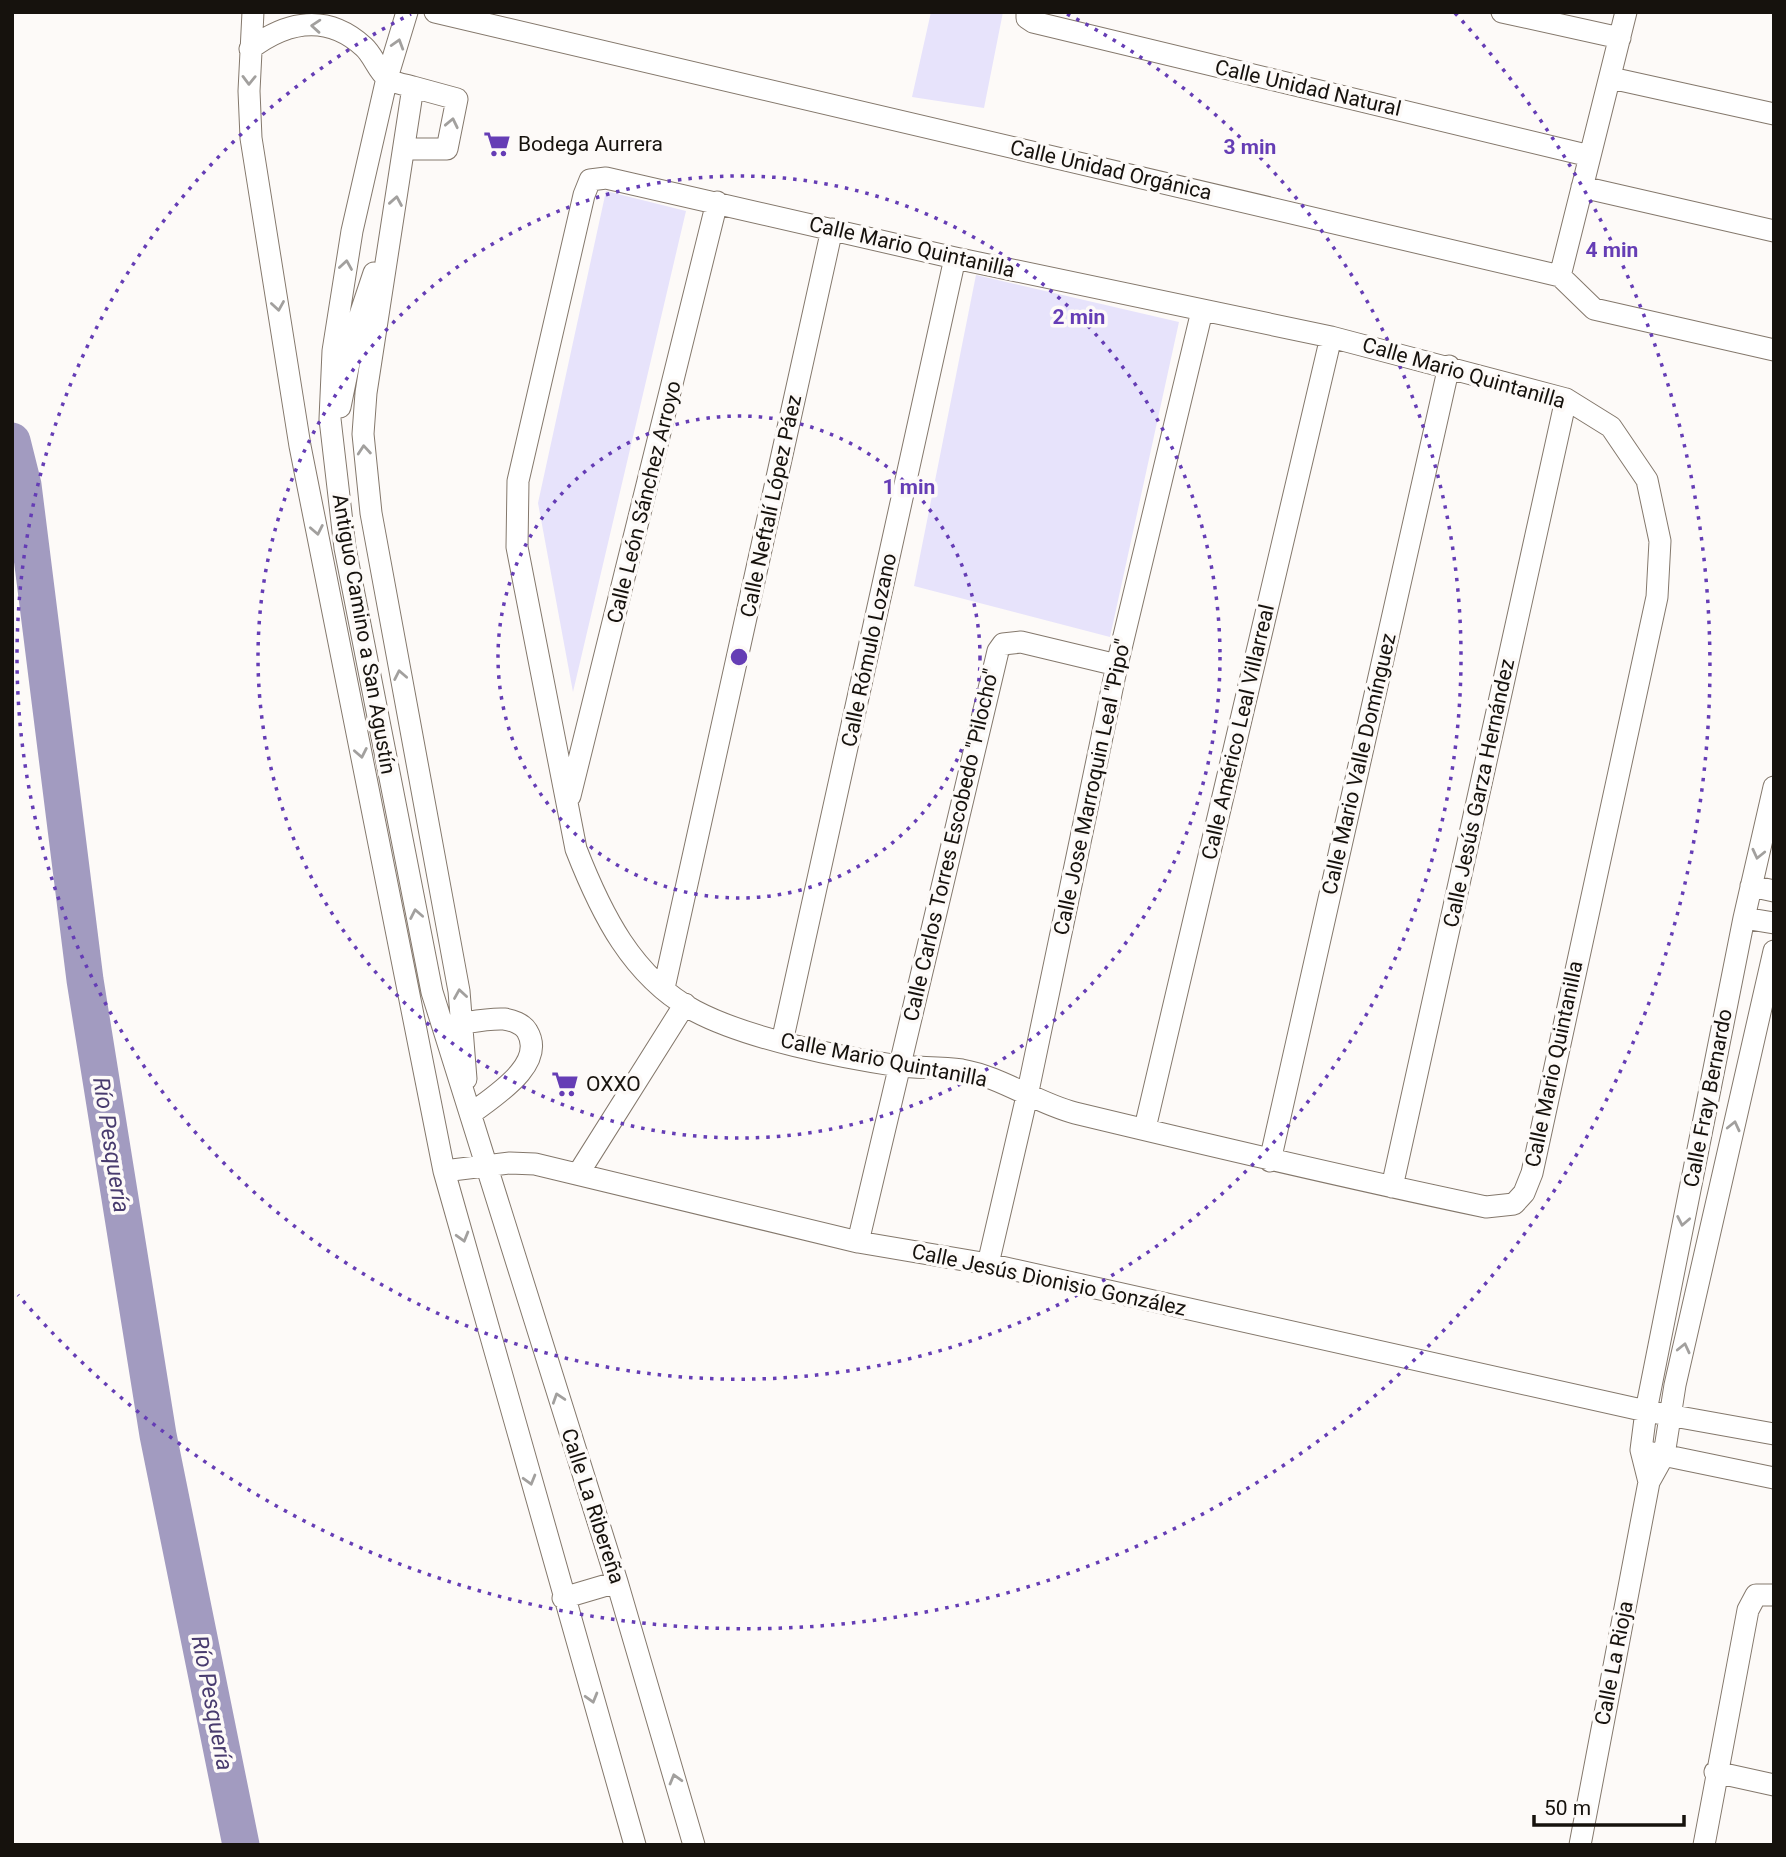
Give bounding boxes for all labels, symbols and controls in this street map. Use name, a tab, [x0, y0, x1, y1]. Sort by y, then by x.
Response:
one-way arrow	[310, 18, 321, 33]
one-way arrow	[389, 38, 404, 50]
street label: Calle Unidad Natural	[1213, 55, 1403, 121]
one-way arrow	[241, 76, 257, 86]
one-way arrow	[444, 117, 459, 129]
supermarket icon: Bodega Aurrera	[482, 129, 512, 159]
place label: Bodega Aurrera	[518, 132, 663, 156]
street label: Calle Unidad Orgánica	[1008, 135, 1214, 205]
text: 3 min	[1224, 135, 1276, 159]
one-way arrow	[388, 195, 403, 207]
street label: Calle Mario Quintanilla	[807, 212, 1017, 282]
text: 4 min	[1586, 238, 1638, 262]
one-way arrow	[339, 259, 354, 271]
one-way arrow	[270, 300, 285, 312]
text: 2 min	[1053, 305, 1105, 329]
street label: Calle Mario Quintanilla	[1360, 332, 1568, 414]
street label: Calle León Sánchez Arroyo	[602, 378, 686, 626]
street label: Calle Neftalí López Páez	[736, 393, 806, 619]
one-way arrow	[357, 444, 372, 455]
text: 1 min	[883, 475, 935, 499]
street label: Antiguo Camino a San Agustín	[328, 492, 400, 776]
one-way arrow	[309, 524, 324, 536]
street label: Calle Rómulo Lozano	[837, 551, 901, 749]
street label: Calle Américo Leal Villarreal	[1197, 602, 1279, 862]
street label: Calle Mario Valle Domínguez	[1317, 631, 1401, 897]
street label: Calle Jose Marroquin Leal "Pipo"	[1049, 637, 1135, 937]
centre of rings	[727, 645, 751, 669]
street label: Calle Jesús Garza Hernández	[1439, 657, 1519, 929]
street label: Calle Carlos Torres Escobedo "Pilocho"	[899, 666, 1003, 1024]
one-way arrow	[393, 669, 408, 681]
one-way arrow	[353, 747, 368, 759]
one-way arrow	[1752, 848, 1767, 860]
one-way arrow	[410, 908, 425, 920]
street label: Calle Mario Quintanilla	[1520, 959, 1588, 1169]
one-way arrow	[453, 989, 468, 1000]
street label: Calle Fray Bernardo	[1679, 1007, 1737, 1189]
street label: Calle Mario Quintanilla	[779, 1028, 989, 1092]
supermarket icon: OXXO	[550, 1069, 580, 1099]
place label: OXXO	[586, 1072, 641, 1096]
water label: Río Pesquería	[87, 1075, 135, 1215]
one-way arrow	[1726, 1120, 1740, 1132]
one-way arrow	[1677, 1215, 1692, 1227]
one-way arrow	[454, 1231, 469, 1243]
street label: Calle Jesús Dionisio González	[910, 1239, 1188, 1321]
one-way arrow	[1676, 1342, 1690, 1354]
one-way arrow	[552, 1392, 567, 1404]
street label: Calle La Ribereña	[557, 1425, 629, 1587]
one-way arrow	[522, 1473, 537, 1485]
street label: Calle La Rioja	[1590, 1599, 1638, 1727]
water label: Río Pesquería	[186, 1633, 238, 1773]
one-way arrow	[584, 1692, 599, 1704]
one-way arrow	[669, 1774, 684, 1786]
scale bar	[1534, 1784, 1684, 1828]
text: 50 m	[1544, 1796, 1591, 1820]

